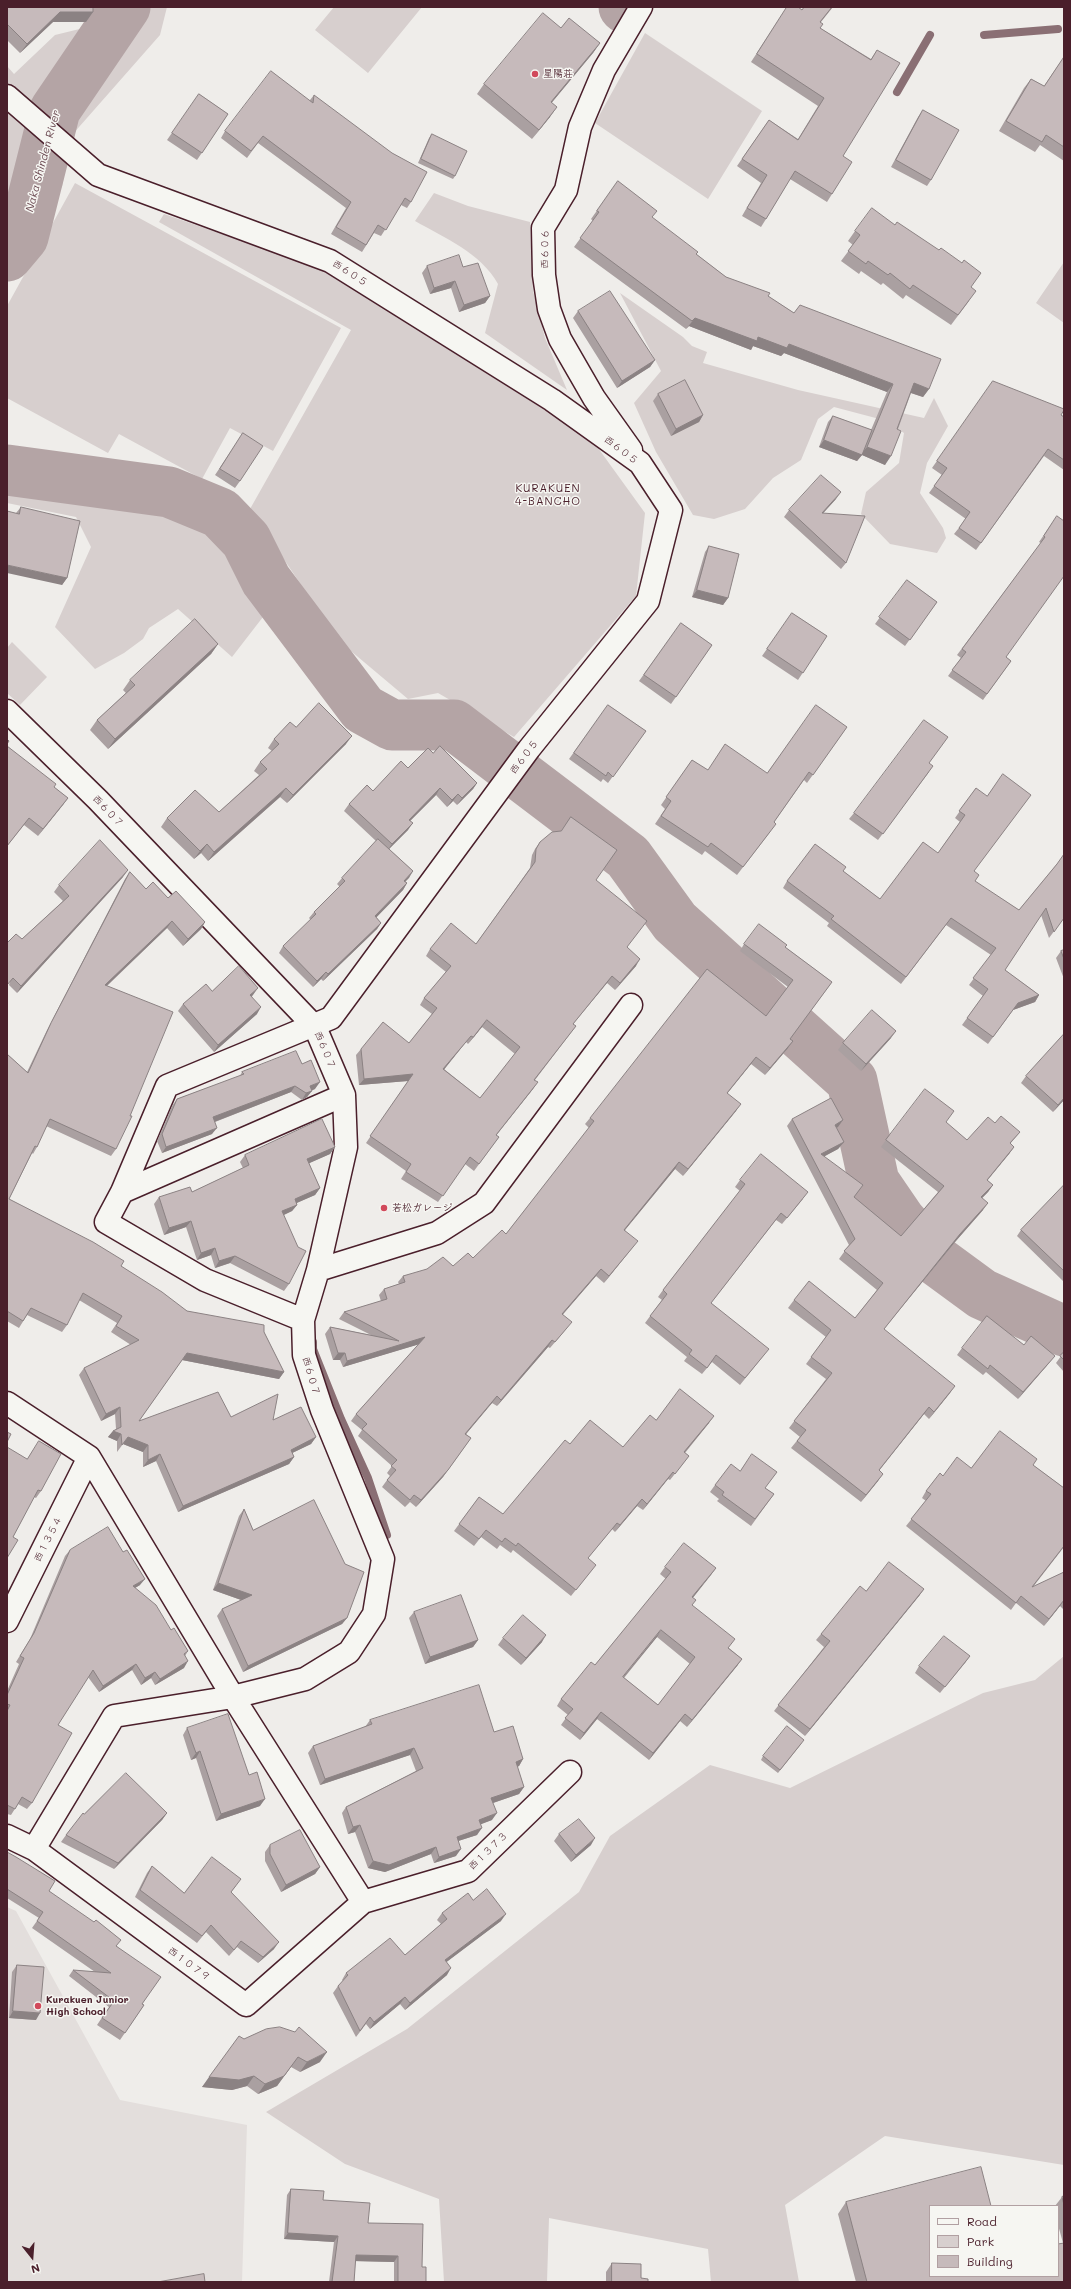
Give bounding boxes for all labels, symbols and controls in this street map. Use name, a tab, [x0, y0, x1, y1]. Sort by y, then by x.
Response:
place label: 星陽荘	[543, 68, 573, 80]
marker: 星陽荘	[530, 69, 540, 79]
water label: Naka Shinden River	[23, 109, 63, 213]
street label: 西６０６	[539, 229, 551, 269]
street label: 西６０５	[330, 257, 370, 289]
street label: 西６０５	[601, 433, 641, 467]
district label: KURAKUEN 4-BANCHO	[515, 482, 581, 508]
street label: 西６０５	[507, 737, 541, 777]
street label: 西６０７	[90, 792, 126, 830]
street label: 西６０７	[312, 1029, 338, 1071]
place label: 若松ガレージ	[392, 1202, 452, 1214]
marker: 若松ガレージ	[379, 1203, 389, 1213]
street label: 西６０７	[299, 1355, 323, 1397]
street label: 西１３５４	[31, 1514, 65, 1564]
street label: 西１３７３	[466, 1829, 510, 1873]
street label: 西１０７９	[165, 1944, 213, 1984]
place label: Kurakuen Junior High School	[46, 1994, 129, 2018]
marker: Kurakuen Junior High School	[33, 2001, 43, 2011]
legend	[929, 2205, 1059, 2277]
text: Road	[967, 2213, 997, 2229]
text: Park	[967, 2233, 994, 2249]
north arrow	[12, 2237, 52, 2277]
text: Building	[967, 2253, 1013, 2269]
text: N	[29, 2261, 42, 2277]

